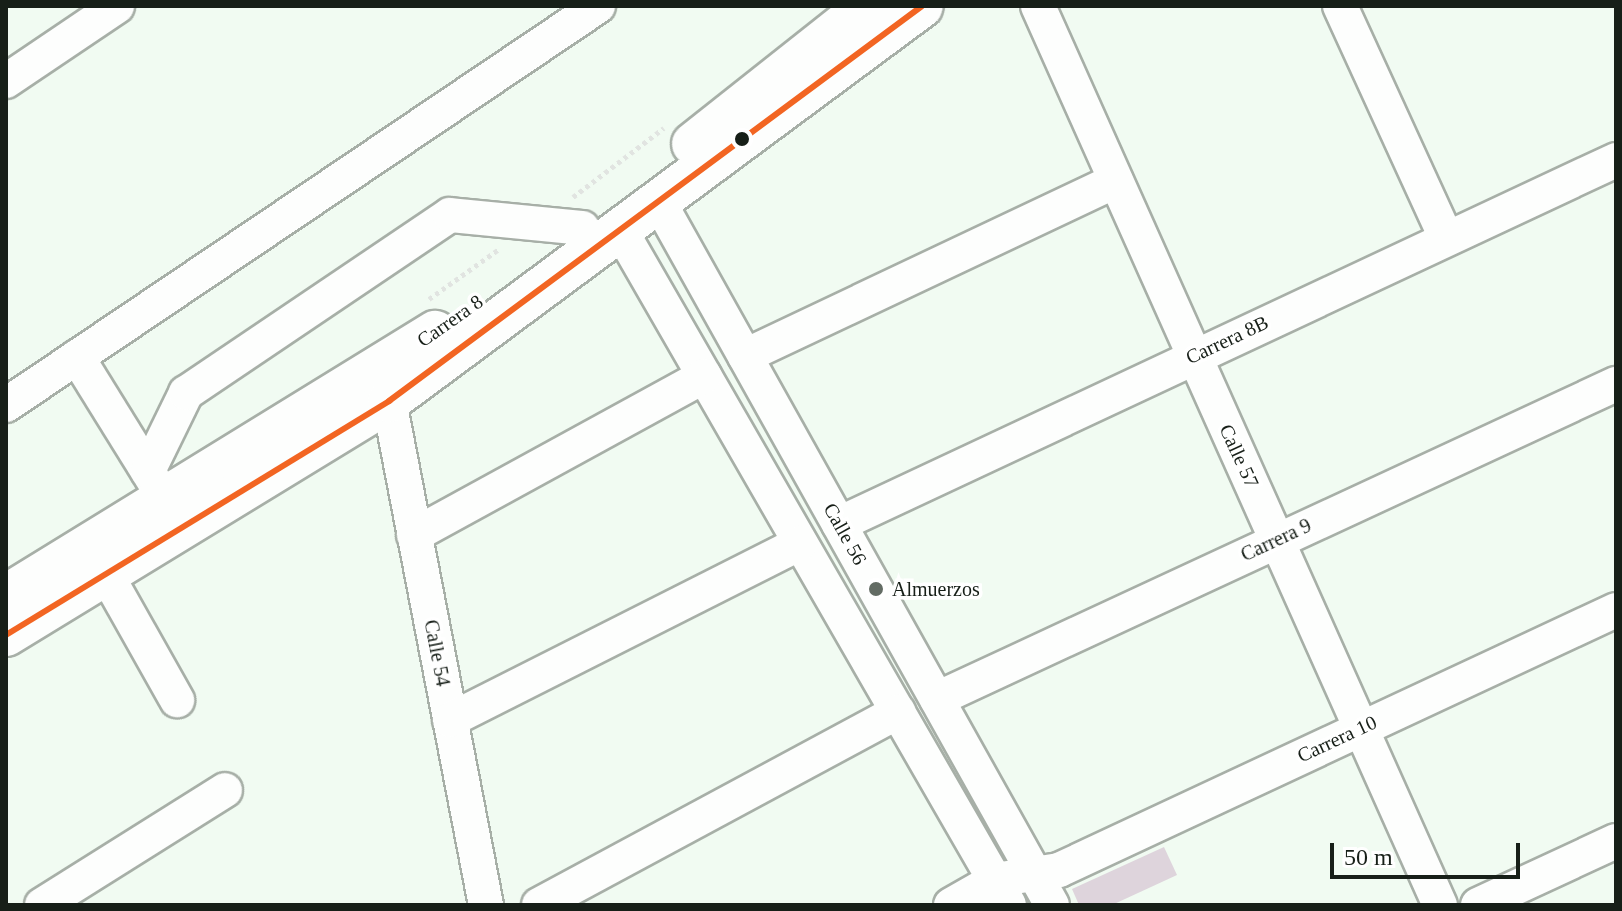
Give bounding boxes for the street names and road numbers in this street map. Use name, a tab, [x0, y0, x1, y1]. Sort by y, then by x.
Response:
street label: Carrera 8	[412, 290, 488, 352]
street label: Carrera 8B	[1182, 310, 1272, 370]
street label: Calle 57	[1214, 420, 1264, 492]
street label: Calle 56	[818, 499, 872, 569]
street label: Carrera 9	[1237, 513, 1315, 567]
street label: Calle 54	[419, 618, 455, 688]
street label: Carrera 10	[1293, 710, 1381, 768]

